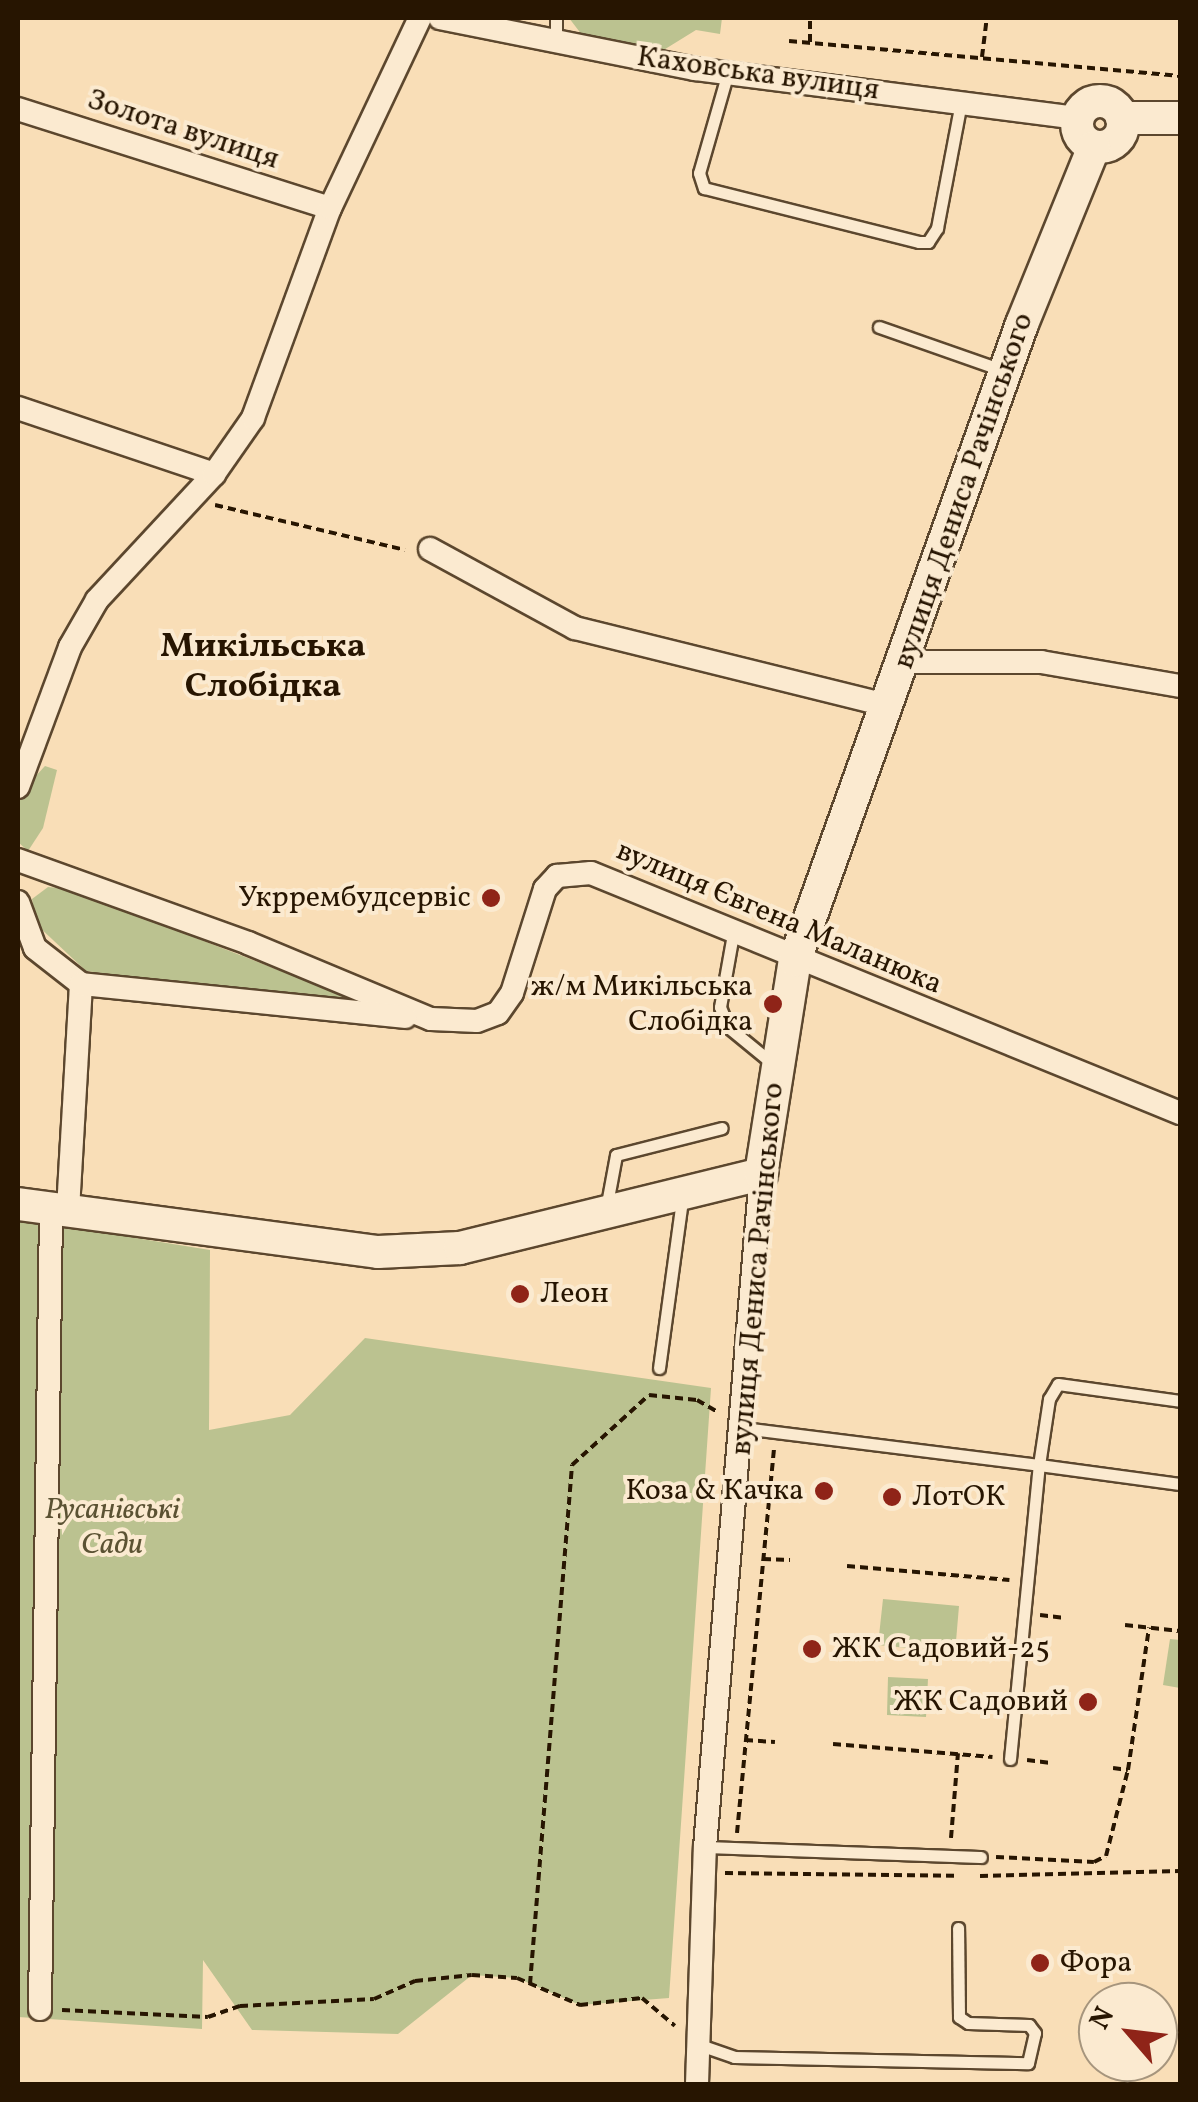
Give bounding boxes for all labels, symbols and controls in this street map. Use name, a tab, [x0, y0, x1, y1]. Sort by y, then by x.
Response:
street label: Каховська вулиця	[635, 39, 881, 109]
street label: Золота вулиця	[83, 82, 283, 178]
street label: вулиця Дениса Рачінського	[886, 308, 1042, 674]
district label: Микільська Слобідка	[160, 626, 366, 708]
street label: вулиця Євгена Маланюка	[611, 833, 947, 1003]
place label: Укррембудсервіс	[238, 880, 471, 916]
marker: Укррембудсервіс	[480, 887, 502, 909]
place label: ж/м Микільська Слобідка	[531, 969, 753, 1040]
marker: ж/м Микільська Слобідка	[762, 993, 784, 1015]
street label: вулиця Дениса Рачінського	[724, 1081, 792, 1457]
place label: Леон	[540, 1276, 609, 1312]
marker: Леон	[509, 1283, 531, 1305]
place label: Коза & Качка	[626, 1473, 804, 1509]
place label: ЛотОК	[912, 1479, 1005, 1515]
marker: Коза & Качка	[813, 1480, 835, 1502]
marker: ЛотОК	[881, 1486, 903, 1508]
park label: Русанівські Сади	[44, 1492, 180, 1562]
place label: ЖК Садовий-25	[832, 1631, 1050, 1667]
marker: ЖК Садовий-25	[801, 1638, 823, 1660]
place label: ЖК Садовий	[893, 1684, 1068, 1720]
marker: ЖК Садовий	[1077, 1691, 1099, 1713]
place label: Фора	[1060, 1945, 1132, 1981]
marker: Фора	[1029, 1952, 1051, 1974]
north arrow	[1078, 1982, 1178, 2082]
text: N	[1081, 2000, 1125, 2037]

